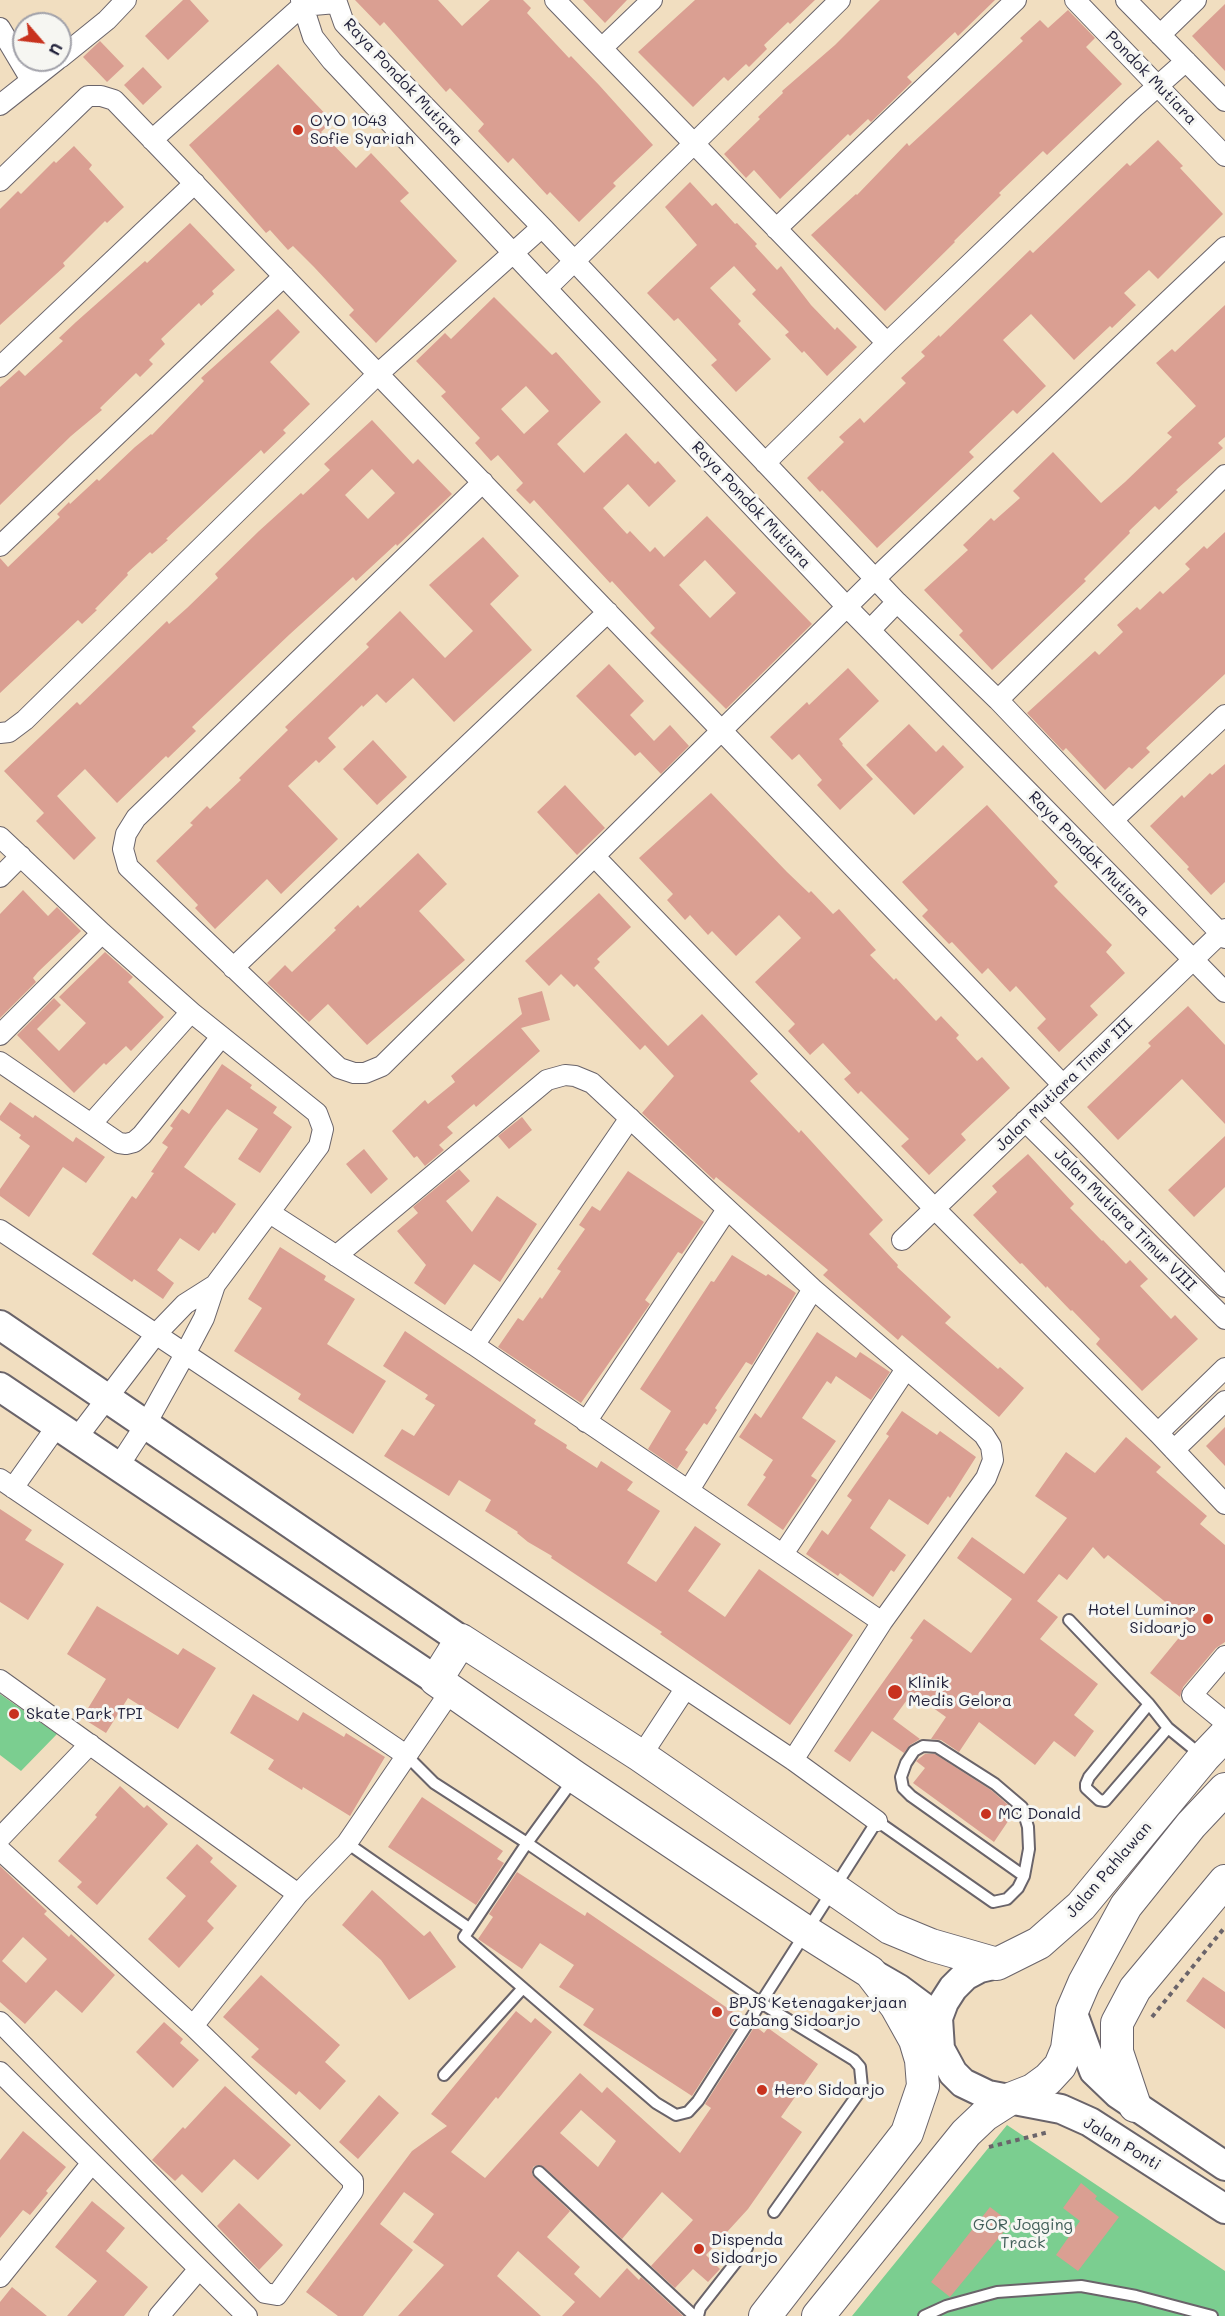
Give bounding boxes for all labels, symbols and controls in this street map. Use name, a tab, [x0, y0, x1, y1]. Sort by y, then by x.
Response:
north arrow	[12, 12, 72, 72]
street label: Raya Pondok Mutiara	[339, 15, 467, 149]
street label: Pondok Mutiara	[1101, 27, 1201, 129]
text: U	[45, 40, 68, 60]
place label: OYO 1043 Sofie Syariah	[310, 111, 414, 149]
marker: OYO 1043 Sofie Syariah	[291, 123, 305, 137]
street label: Raya Pondok Mutiara	[687, 438, 815, 572]
street label: Raya Pondok Mutiara	[1024, 787, 1154, 921]
street label: Jalan Mutiara Timur III	[992, 1015, 1136, 1155]
street label: Jalan Mutiara Timur VIII	[1050, 1145, 1200, 1295]
place label: Hotel Luminor Sidoarjo	[1088, 1600, 1196, 1638]
marker: Hotel Luminor Sidoarjo	[1201, 1612, 1215, 1626]
place label: Klinik Medis Gelora	[908, 1673, 1012, 1711]
marker: Klinik Medis Gelora	[886, 1683, 904, 1701]
place label: Skate Park TPI	[26, 1704, 143, 1724]
marker: Skate Park TPI	[7, 1707, 21, 1721]
place label: MC Donald	[998, 1804, 1081, 1824]
marker: MC Donald	[979, 1807, 993, 1821]
street label: Jalan Pahlawan	[1062, 1818, 1156, 1922]
place label: BPJS Ketenagakerjaan Cabang Sidoarjo	[729, 1993, 907, 2031]
marker: BPJS Ketenagakerjaan Cabang Sidoarjo	[710, 2005, 724, 2019]
place label: Hero Sidoarjo	[774, 2080, 884, 2100]
marker: Hero Sidoarjo	[755, 2083, 769, 2097]
street label: Jalan Ponti	[1080, 2113, 1164, 2175]
park label: GOR Jogging Track	[973, 2215, 1073, 2253]
place label: Dispenda Sidoarjo	[711, 2230, 783, 2268]
marker: Dispenda Sidoarjo	[692, 2242, 706, 2256]

